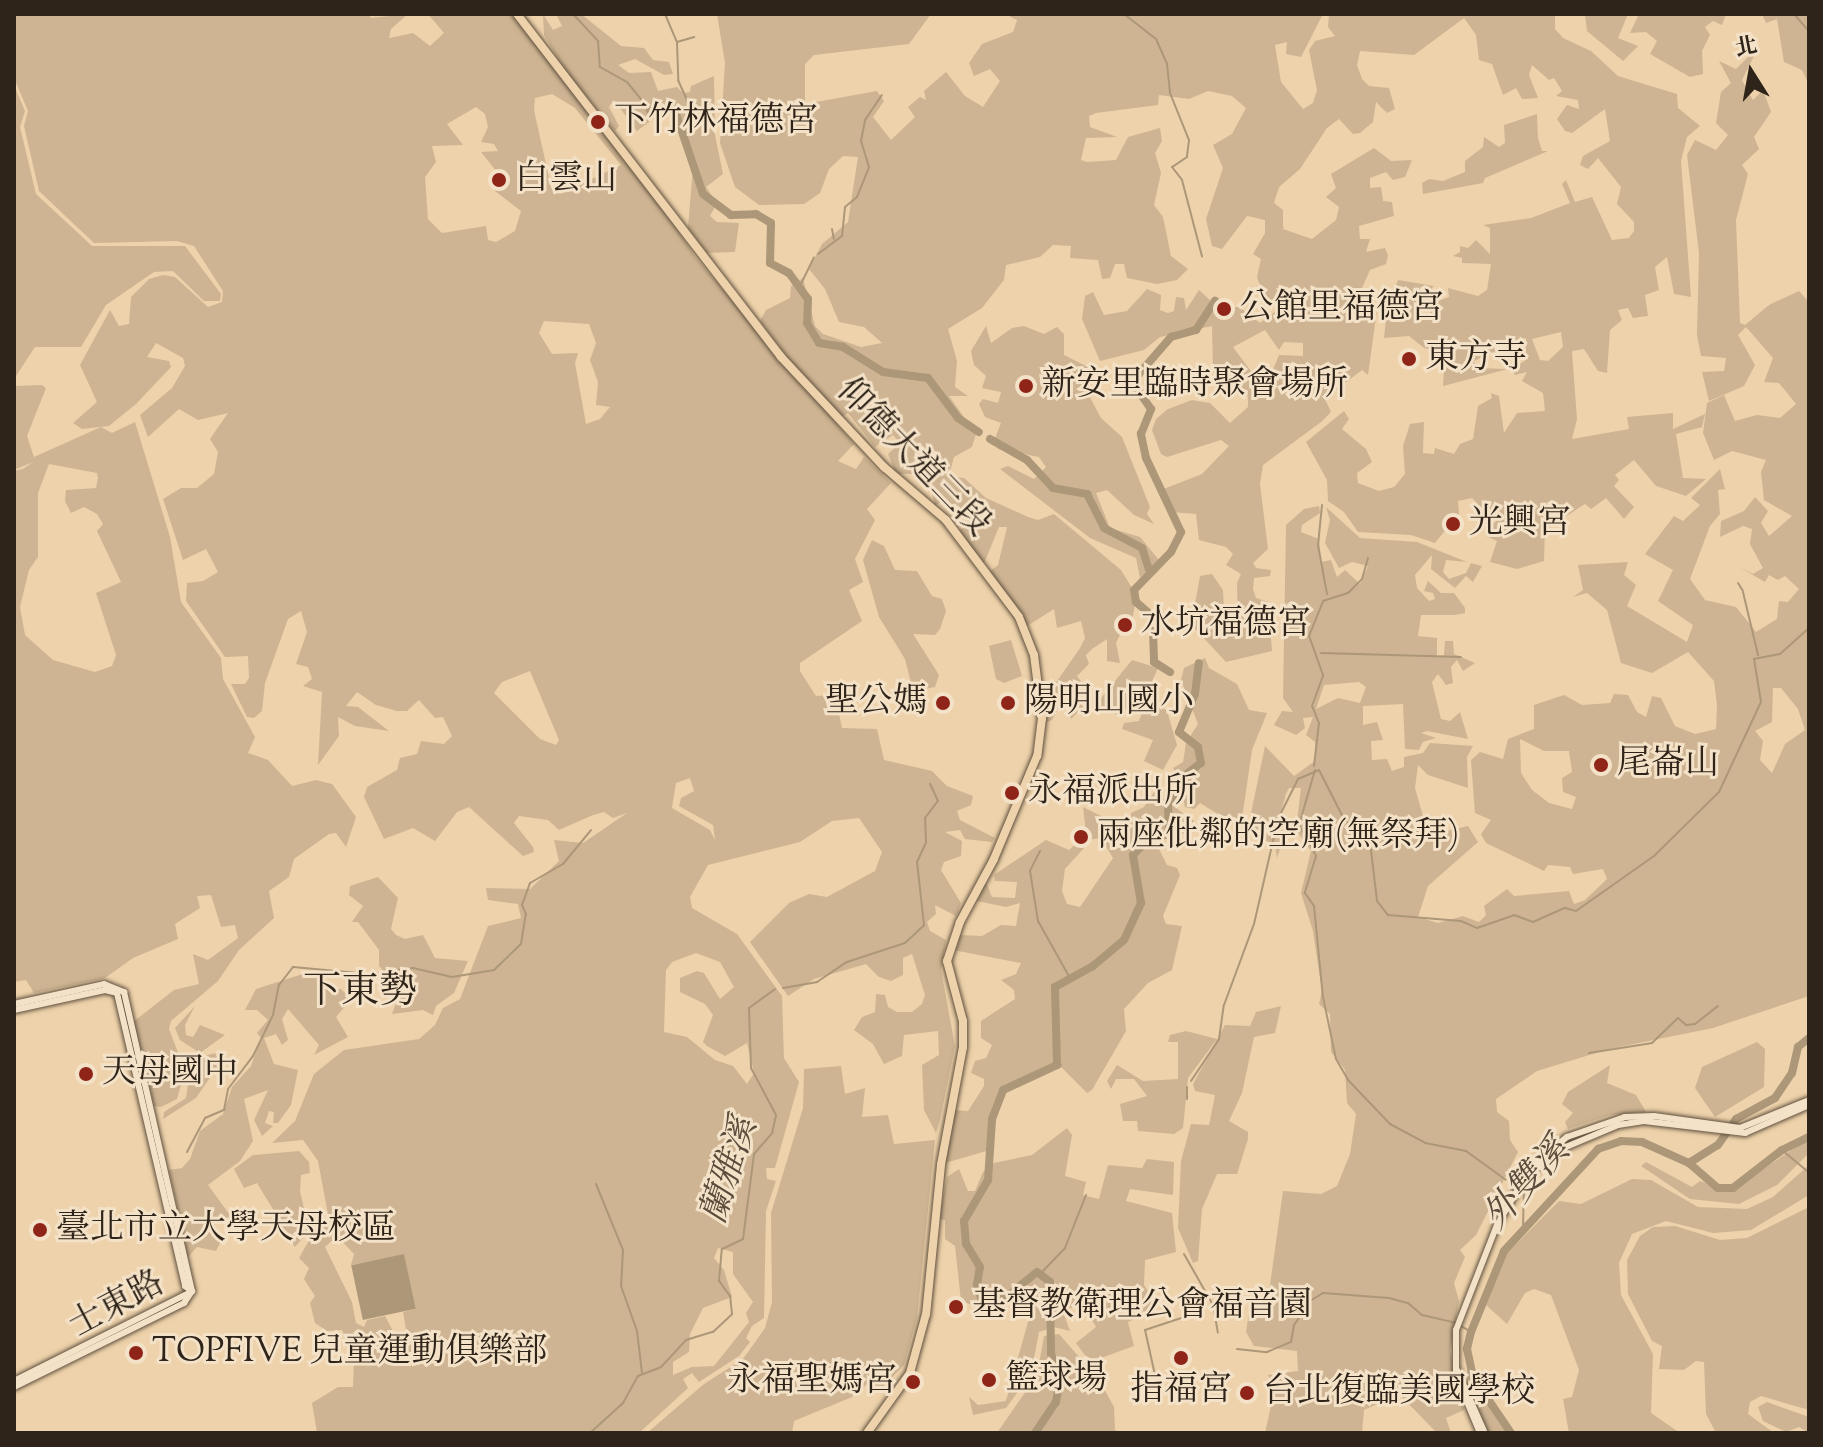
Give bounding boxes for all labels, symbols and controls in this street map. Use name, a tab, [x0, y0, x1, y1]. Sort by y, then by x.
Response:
text: 北	[1733, 31, 1760, 66]
north arrow	[1711, 32, 1791, 112]
place label: 下竹林福德宮	[614, 102, 818, 142]
marker: 下竹林福德宮	[589, 113, 607, 131]
place label: 白雲山	[515, 160, 617, 200]
marker: 白雲山	[490, 171, 508, 189]
place label: 公館里福德宮	[1240, 289, 1444, 329]
marker: 公館里福德宮	[1215, 300, 1233, 318]
place label: 東方寺	[1425, 339, 1527, 379]
marker: 東方寺	[1400, 350, 1418, 368]
place label: 新安里臨時聚會場所	[1042, 366, 1348, 406]
street label: 仰德大道三段	[827, 370, 999, 546]
marker: 新安里臨時聚會場所	[1017, 377, 1035, 395]
place label: 光興宮	[1469, 504, 1571, 544]
marker: 光興宮	[1444, 515, 1462, 533]
place label: 水坑福德宮	[1141, 605, 1311, 645]
marker: 水坑福德宮	[1116, 616, 1134, 634]
place label: 聖公媽	[825, 683, 927, 723]
place label: 陽明山國小	[1024, 683, 1194, 723]
marker: 聖公媽	[934, 694, 952, 712]
marker: 陽明山國小	[999, 694, 1017, 712]
place label: 尾崙山	[1617, 745, 1719, 785]
marker: 尾崙山	[1592, 756, 1610, 774]
place label: 永福派出所	[1028, 773, 1198, 813]
marker: 永福派出所	[1003, 784, 1021, 802]
place label: 兩座仳鄰的空廟(無祭拜)	[1097, 817, 1459, 857]
marker: 兩座仳鄰的空廟(無祭拜)	[1072, 828, 1090, 846]
district label: 下東勢	[303, 971, 417, 1017]
place label: 天母國中	[102, 1054, 238, 1094]
marker: 天母國中	[77, 1065, 95, 1083]
water label: 蘭雅溪	[694, 1113, 768, 1229]
water label: 外雙溪	[1476, 1130, 1580, 1240]
place label: 臺北市立大學天母校區	[56, 1210, 396, 1250]
marker: 臺北市立大學天母校區	[31, 1221, 49, 1239]
street label: 士東路	[62, 1263, 172, 1347]
place label: 基督教衛理公會福音園	[972, 1287, 1312, 1327]
marker: 基督教衛理公會福音園	[947, 1298, 965, 1316]
place label: TOPFIVE 兒童運動俱樂部	[152, 1333, 547, 1373]
marker: TOPFIVE 兒童運動俱樂部	[127, 1344, 145, 1362]
marker: 指福宮	[1172, 1349, 1190, 1367]
place label: 籃球場	[1005, 1360, 1107, 1400]
place label: 永福聖媽宮	[727, 1362, 897, 1402]
marker: 籃球場	[980, 1371, 998, 1389]
place label: 指福宮	[1130, 1371, 1232, 1411]
marker: 永福聖媽宮	[904, 1373, 922, 1391]
place label: 台北復臨美國學校	[1263, 1373, 1535, 1413]
marker: 台北復臨美國學校	[1238, 1384, 1256, 1402]

